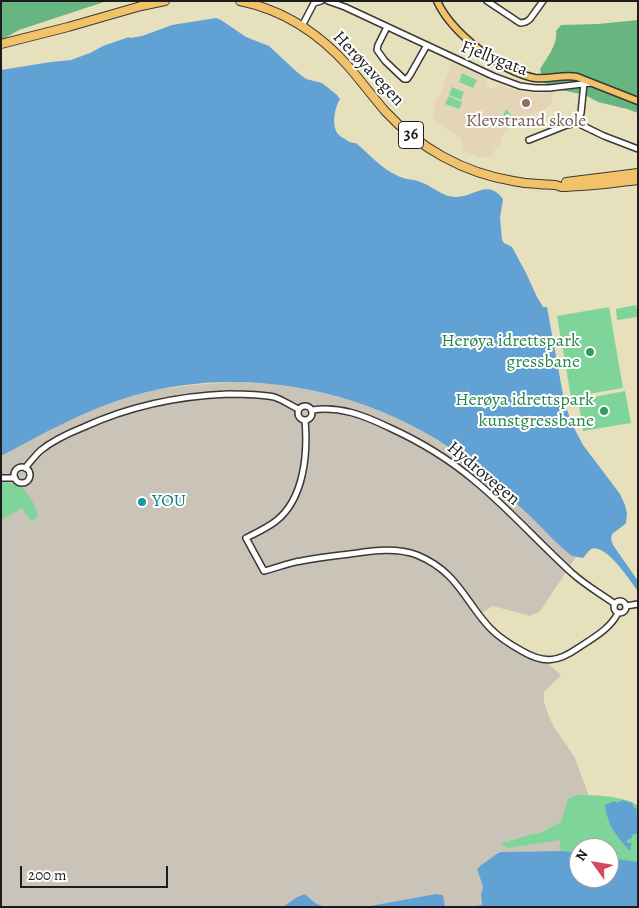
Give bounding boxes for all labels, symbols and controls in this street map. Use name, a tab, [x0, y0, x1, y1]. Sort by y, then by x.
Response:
street label: Herøyavegen	[328, 27, 408, 111]
street label: Fjellygata	[458, 36, 530, 82]
marker: Klevstrand skole	[520, 97, 532, 109]
place label: Klevstrand skole	[466, 111, 586, 133]
road number: 36	[398, 122, 424, 148]
place label: Herøya idrettspark gressbane	[441, 331, 580, 374]
marker: Herøya idrettspark gressbane	[584, 346, 596, 358]
place label: Herøya idrettspark kunstgressbane	[455, 390, 594, 432]
marker: Herøya idrettspark kunstgressbane	[598, 405, 610, 417]
street label: Hydrovegen	[442, 437, 524, 511]
place label: YOU	[152, 491, 186, 513]
marker: YOU	[136, 496, 148, 508]
north arrow	[569, 838, 619, 888]
text: N	[571, 846, 592, 865]
scale bar	[22, 856, 170, 888]
text: 200 m	[28, 865, 67, 885]

